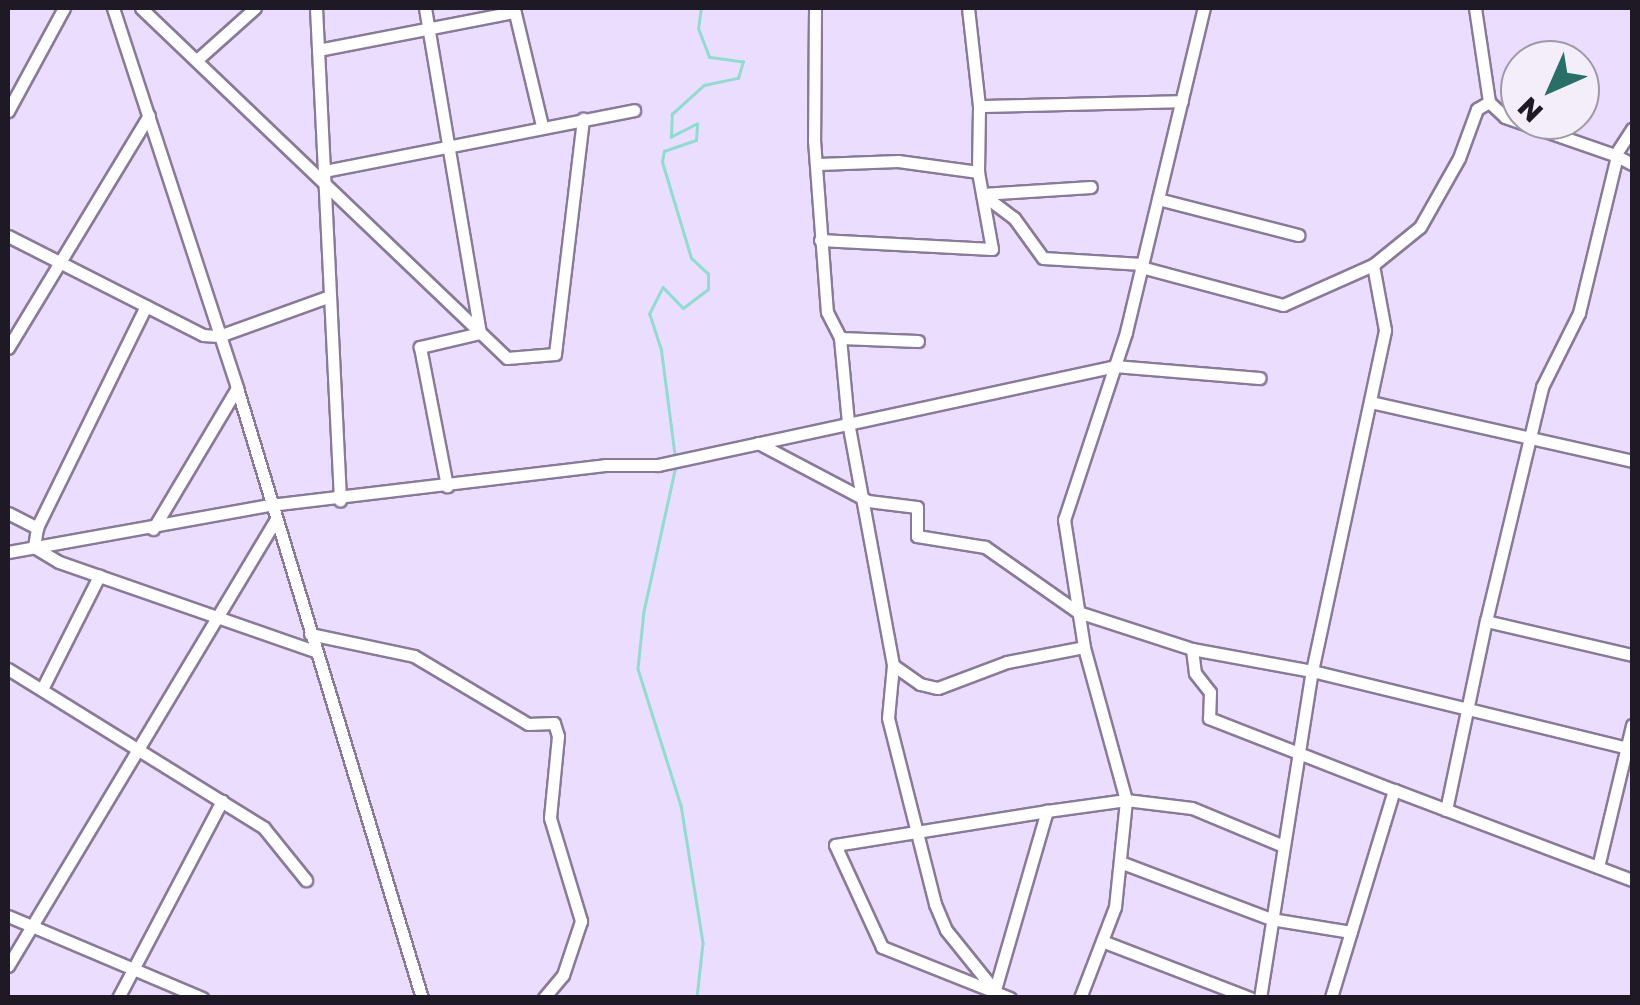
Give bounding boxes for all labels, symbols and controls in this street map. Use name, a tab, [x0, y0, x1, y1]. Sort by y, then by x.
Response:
north arrow	[1500, 40, 1600, 140]
text: N	[1511, 91, 1549, 129]

